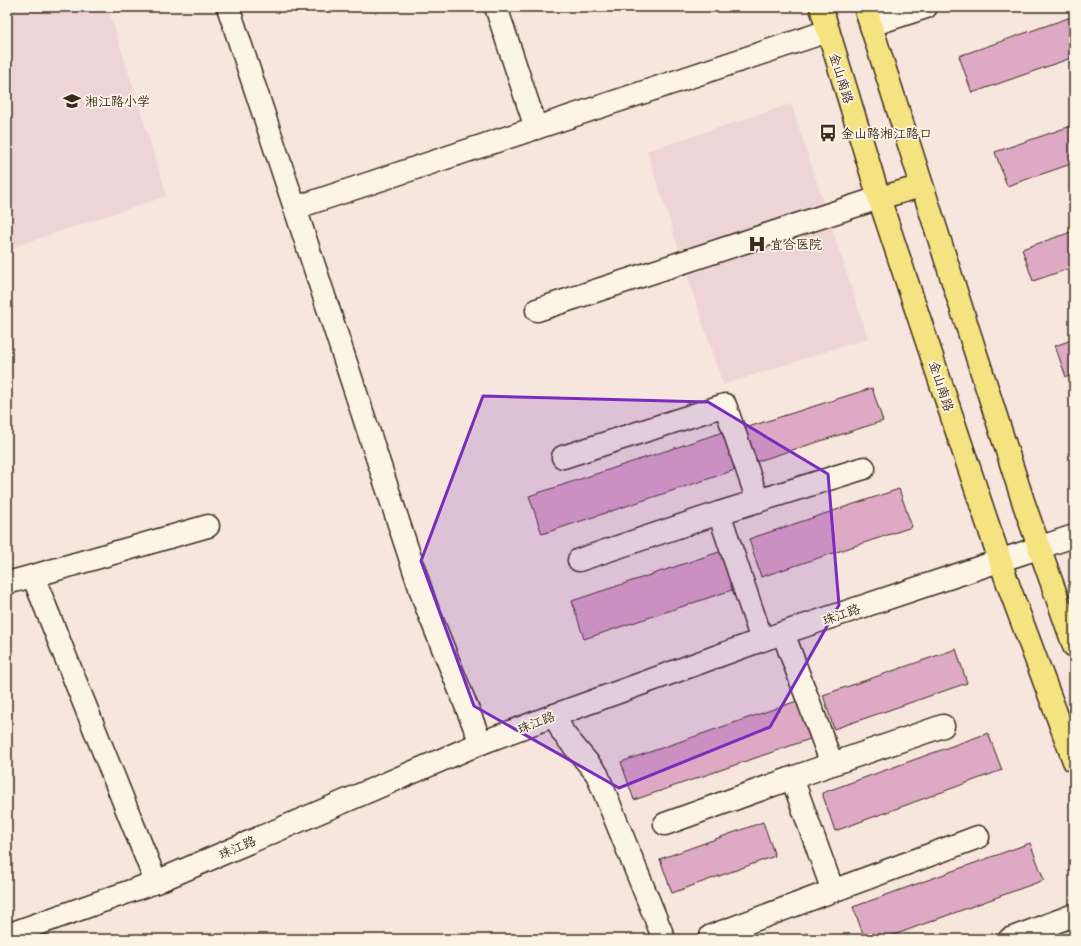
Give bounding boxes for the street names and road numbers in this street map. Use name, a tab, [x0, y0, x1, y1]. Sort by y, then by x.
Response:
street label: 金山南路	[827, 51, 856, 105]
street label: 金山南路	[926, 359, 957, 413]
street label: 珠江路	[820, 601, 862, 628]
street label: 珠江路	[515, 708, 557, 736]
street label: 珠江路	[216, 833, 258, 862]

